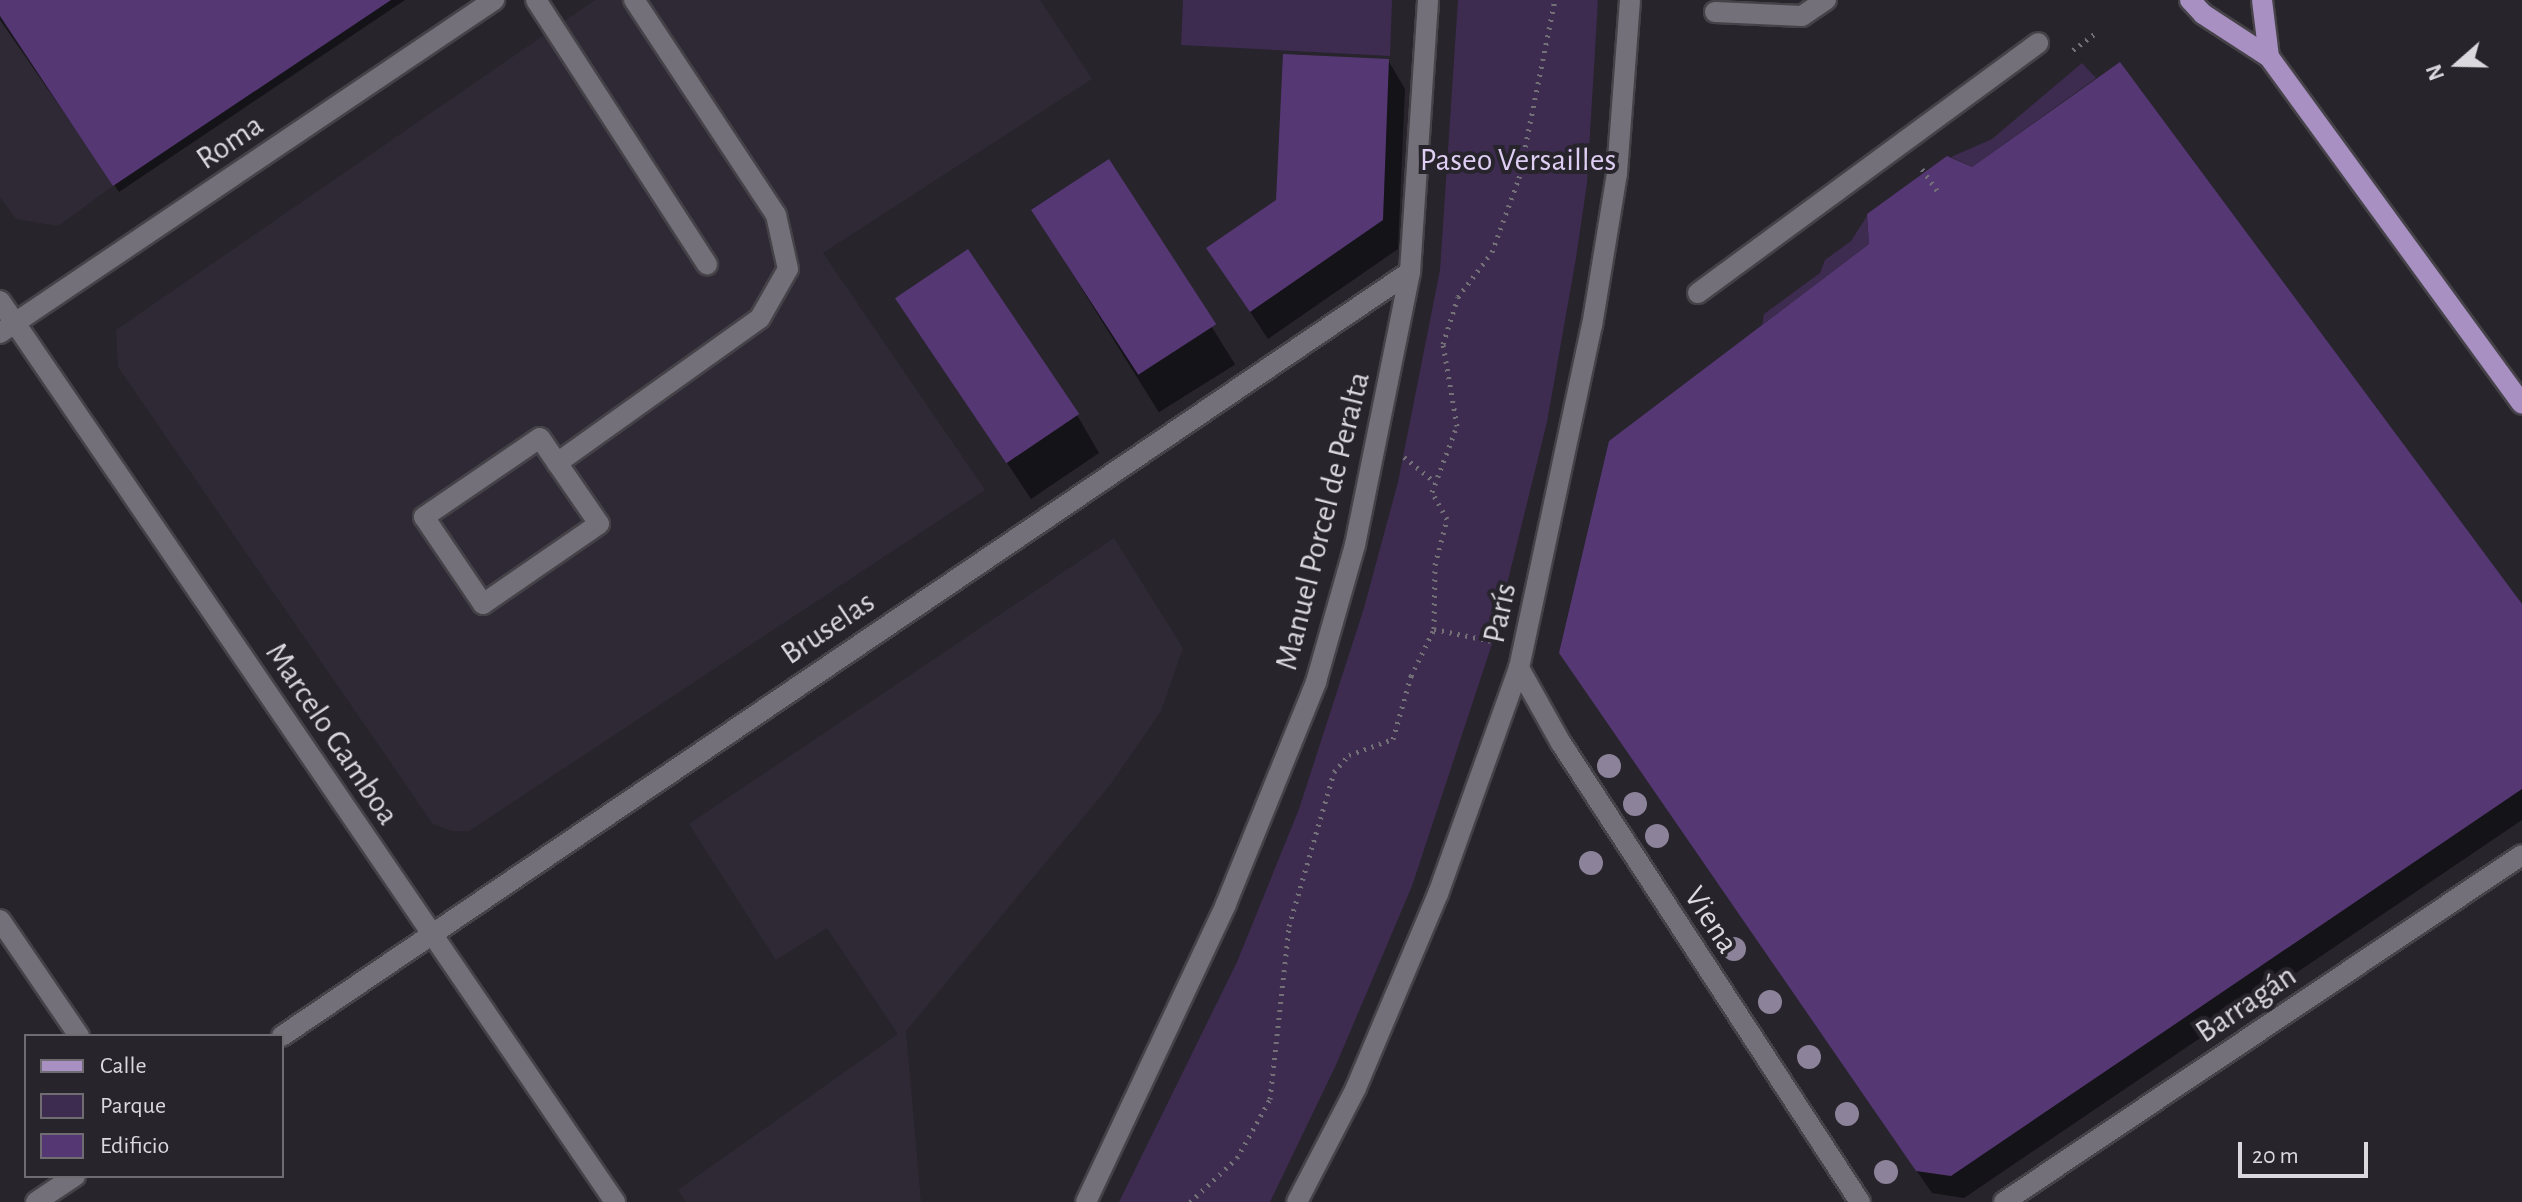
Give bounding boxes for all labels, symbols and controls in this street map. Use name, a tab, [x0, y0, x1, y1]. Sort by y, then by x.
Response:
north arrow	[2418, 24, 2498, 104]
text: N	[2422, 61, 2448, 83]
street label: Roma	[189, 106, 271, 178]
park label: Paseo Versailles	[1420, 141, 1616, 179]
street label: Manuel Porcel de Peralta	[1267, 368, 1379, 674]
street label: París	[1475, 580, 1525, 646]
street label: Bruselas	[774, 583, 882, 673]
street label: Marcelo Gamboa	[257, 636, 407, 832]
street label: Viena	[1675, 879, 1747, 961]
street label: Barragán	[2188, 957, 2304, 1051]
legend	[24, 1034, 284, 1178]
text: Calle	[100, 1054, 147, 1078]
text: Parque	[100, 1094, 166, 1118]
scale bar	[2242, 1126, 2372, 1176]
text: Edificio	[100, 1134, 169, 1158]
text: 20 m	[2252, 1144, 2299, 1168]

